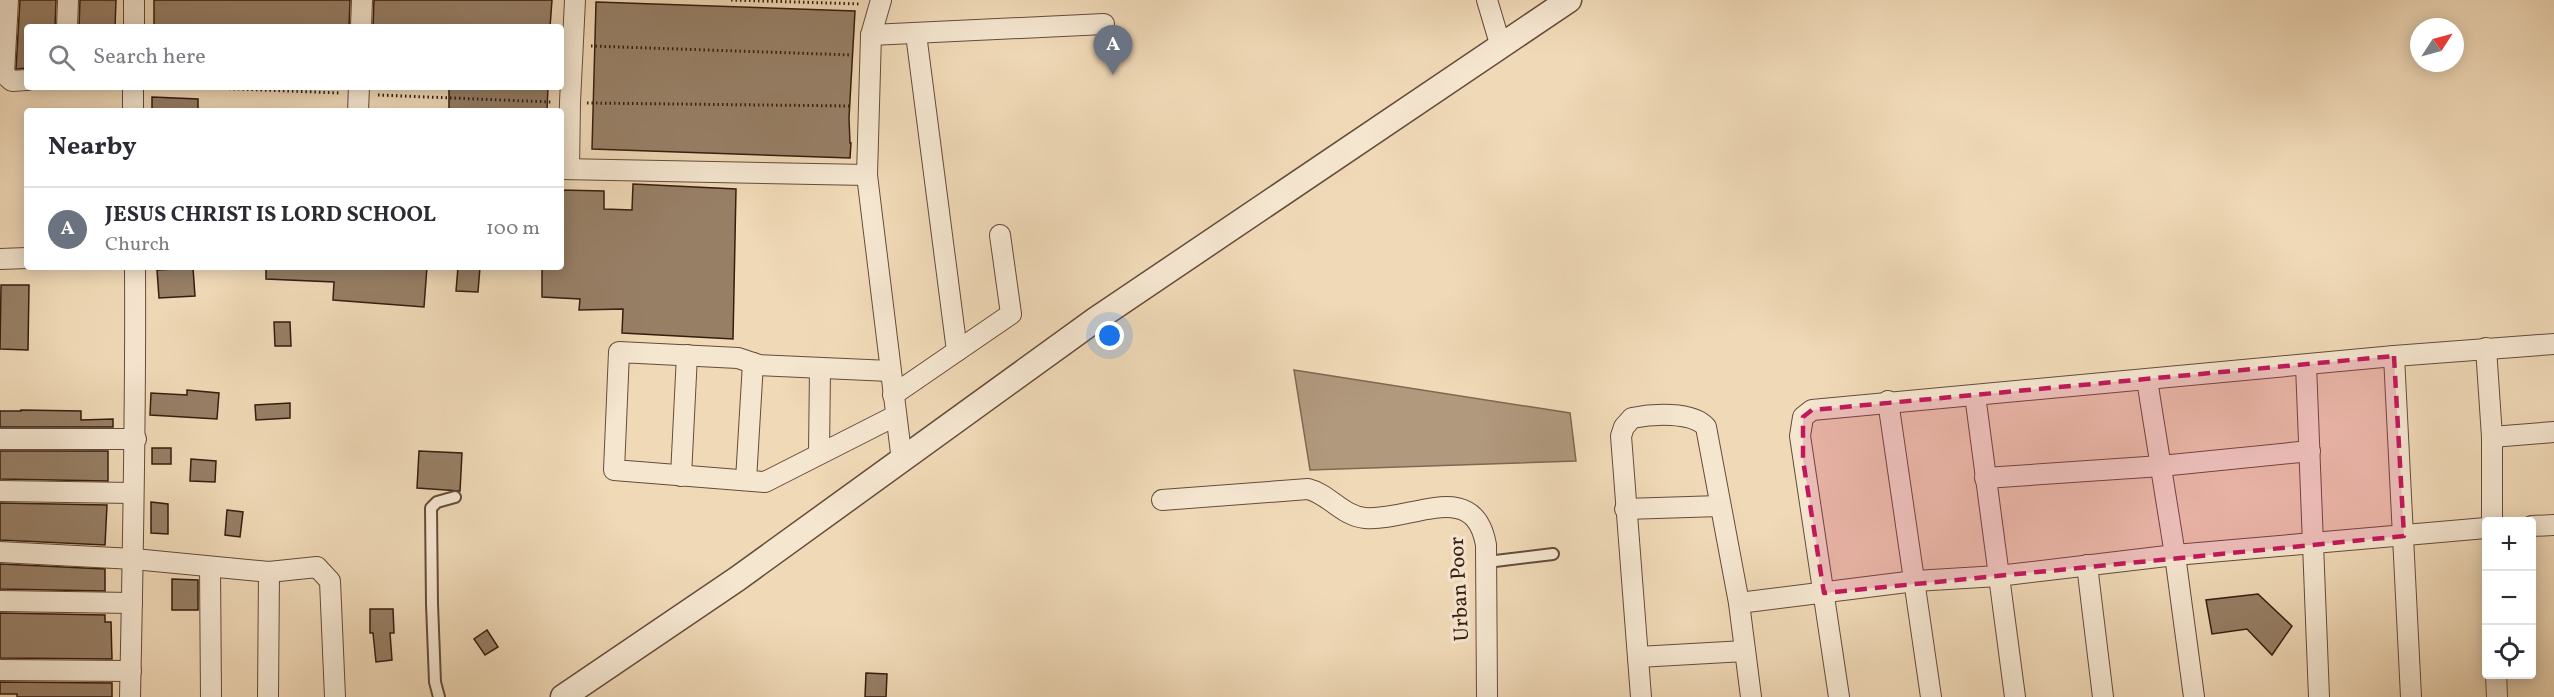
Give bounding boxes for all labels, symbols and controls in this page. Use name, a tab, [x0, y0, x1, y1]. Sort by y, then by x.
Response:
north arrow	[2410, 18, 2464, 72]
search box	[24, 24, 564, 90]
pin: A	[1094, 26, 1132, 75]
icon: search	[45, 41, 78, 74]
text: Search here	[93, 42, 206, 73]
text: Nearby	[48, 129, 137, 165]
text: JESUS CHRIST IS LORD SCHOOL	[105, 200, 436, 231]
text: A	[60, 215, 75, 243]
text: 100 m	[486, 215, 540, 243]
text: Church	[105, 231, 170, 259]
your location	[1095, 321, 1124, 350]
map controls	[2482, 517, 2536, 679]
button: +	[2482, 517, 2536, 571]
street label: Urban Poor	[1443, 536, 1477, 642]
button: −	[2482, 571, 2536, 625]
button: locate	[2482, 625, 2536, 679]

